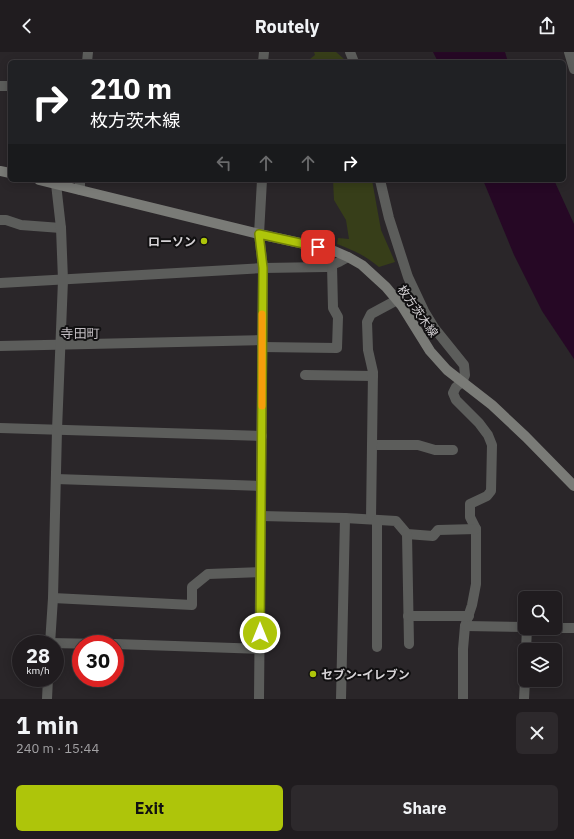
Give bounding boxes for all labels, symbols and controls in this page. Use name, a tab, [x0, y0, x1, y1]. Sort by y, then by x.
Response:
icon: back	[16, 15, 38, 37]
text: Routely	[255, 15, 319, 38]
icon: share	[536, 15, 558, 37]
text: 210 m	[90, 70, 172, 107]
icon: right	[24, 76, 76, 128]
text: 枚方茨木線	[90, 109, 180, 132]
icon: left	[213, 152, 235, 174]
icon: ahead	[255, 152, 277, 174]
icon: ahead	[297, 152, 319, 174]
icon: right	[339, 152, 361, 174]
pin	[301, 230, 335, 264]
place label: ローソン	[148, 234, 196, 249]
marker: ローソン	[199, 236, 209, 246]
icon: arrive	[307, 236, 329, 258]
street label: 枚方茨木線	[395, 282, 441, 340]
district label: 寺田町	[60, 325, 100, 342]
map controls	[518, 591, 562, 687]
button: search	[518, 591, 562, 635]
position arrow	[239, 612, 281, 654]
speed limit sign: 30	[72, 635, 124, 687]
text: 28	[26, 642, 50, 669]
button: layers	[518, 643, 562, 687]
text: km/h	[26, 664, 50, 677]
place label: セブン-イレブン	[321, 667, 410, 682]
marker: セブン-イレブン	[308, 669, 318, 679]
text: 1 min	[16, 709, 79, 741]
button: close	[516, 712, 558, 754]
text: 240 m · 15:44	[16, 740, 99, 757]
button: Exit	[16, 785, 283, 831]
button: Share	[291, 785, 558, 831]

